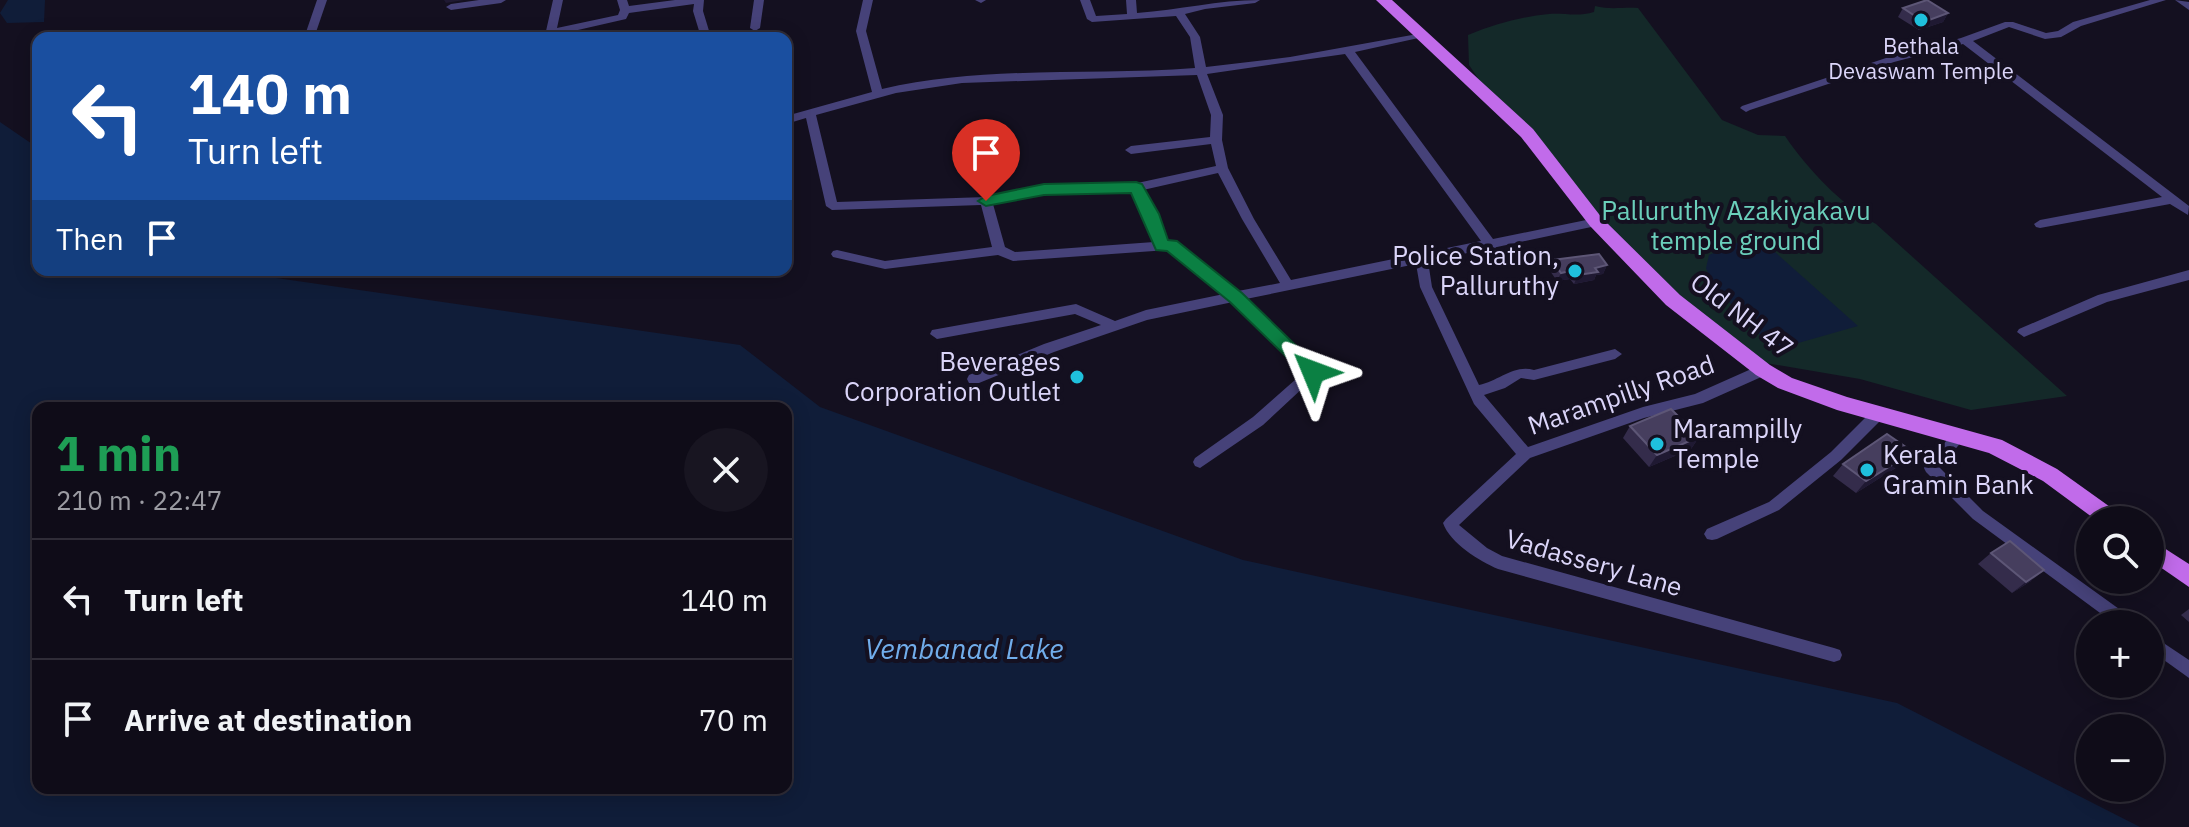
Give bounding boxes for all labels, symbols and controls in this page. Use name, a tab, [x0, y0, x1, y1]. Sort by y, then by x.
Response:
marker: Bethala Devaswam Temple	[1912, 11, 1930, 29]
place label: Bethala Devaswam Temple	[1828, 31, 2014, 85]
text: 140 m	[188, 57, 352, 129]
icon: left	[56, 64, 160, 168]
pin	[952, 119, 1020, 201]
text: Turn left	[188, 127, 323, 174]
icon: arrive	[964, 131, 1008, 175]
park label: Palluruthy Azakiyakavu temple ground	[1601, 193, 1871, 257]
icon: arrive	[140, 216, 184, 260]
text: Then	[56, 219, 124, 258]
place label: Police Station, Palluruthy	[1392, 238, 1559, 302]
marker: Police Station, Palluruthy	[1566, 262, 1584, 280]
street label: Old NH 47	[1684, 264, 1801, 364]
position arrow	[1271, 330, 1355, 414]
place label: Beverages Corporation Outlet	[844, 344, 1061, 408]
street label: Marampilly Road	[1523, 346, 1719, 442]
marker: Beverages Corporation Outlet	[1068, 368, 1086, 386]
place label: Marampilly Temple	[1673, 411, 1802, 475]
text: 1 min	[56, 422, 181, 484]
button: close	[684, 428, 768, 512]
marker: Marampilly Temple	[1648, 435, 1666, 453]
place label: Kerala Gramin Bank	[1883, 437, 2034, 501]
marker: Kerala Gramin Bank	[1858, 461, 1876, 479]
text: 210 m · 22:47	[56, 483, 222, 517]
map controls	[2076, 506, 2164, 802]
button: search	[2076, 506, 2164, 594]
street label: Vadassery Lane	[1502, 521, 1687, 603]
icon: left	[56, 577, 100, 621]
text: Turn left	[124, 580, 243, 619]
text: 140 m	[681, 580, 768, 619]
button: +	[2076, 610, 2164, 698]
water label: Vembanad Lake	[865, 630, 1063, 667]
icon: arrive	[56, 697, 100, 741]
text: Arrive at destination	[124, 700, 412, 739]
text: 70 m	[699, 700, 768, 739]
button: −	[2076, 714, 2164, 802]

